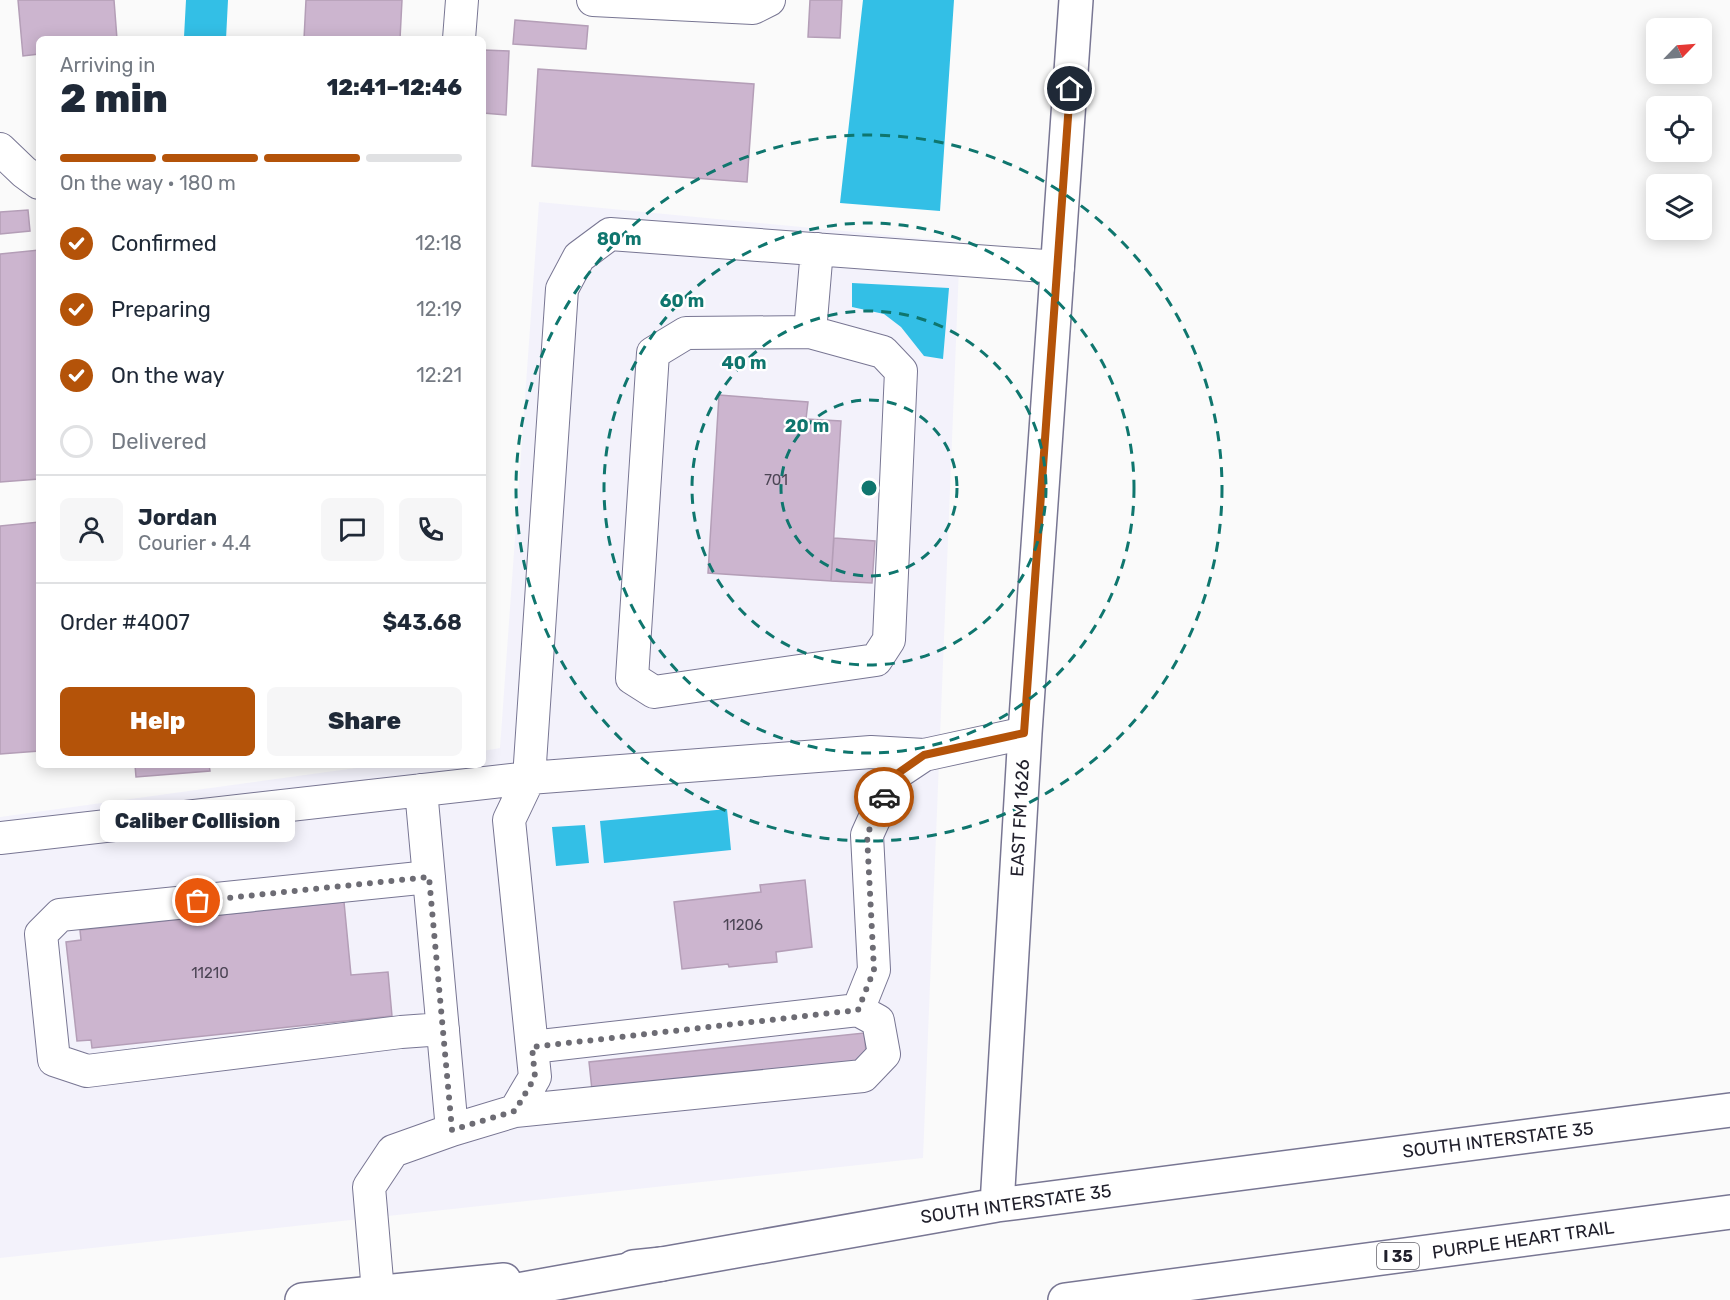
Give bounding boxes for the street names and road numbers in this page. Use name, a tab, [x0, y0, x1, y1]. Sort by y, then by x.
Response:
street label: EAST FM 1626	[1006, 759, 1034, 877]
street label: SOUTH INTERSTATE 35	[1401, 1117, 1595, 1163]
street label: SOUTH INTERSTATE 35	[919, 1180, 1113, 1228]
street label: PURPLE HEART TRAIL	[1431, 1216, 1615, 1264]
road number: I 35	[1377, 1243, 1419, 1269]

